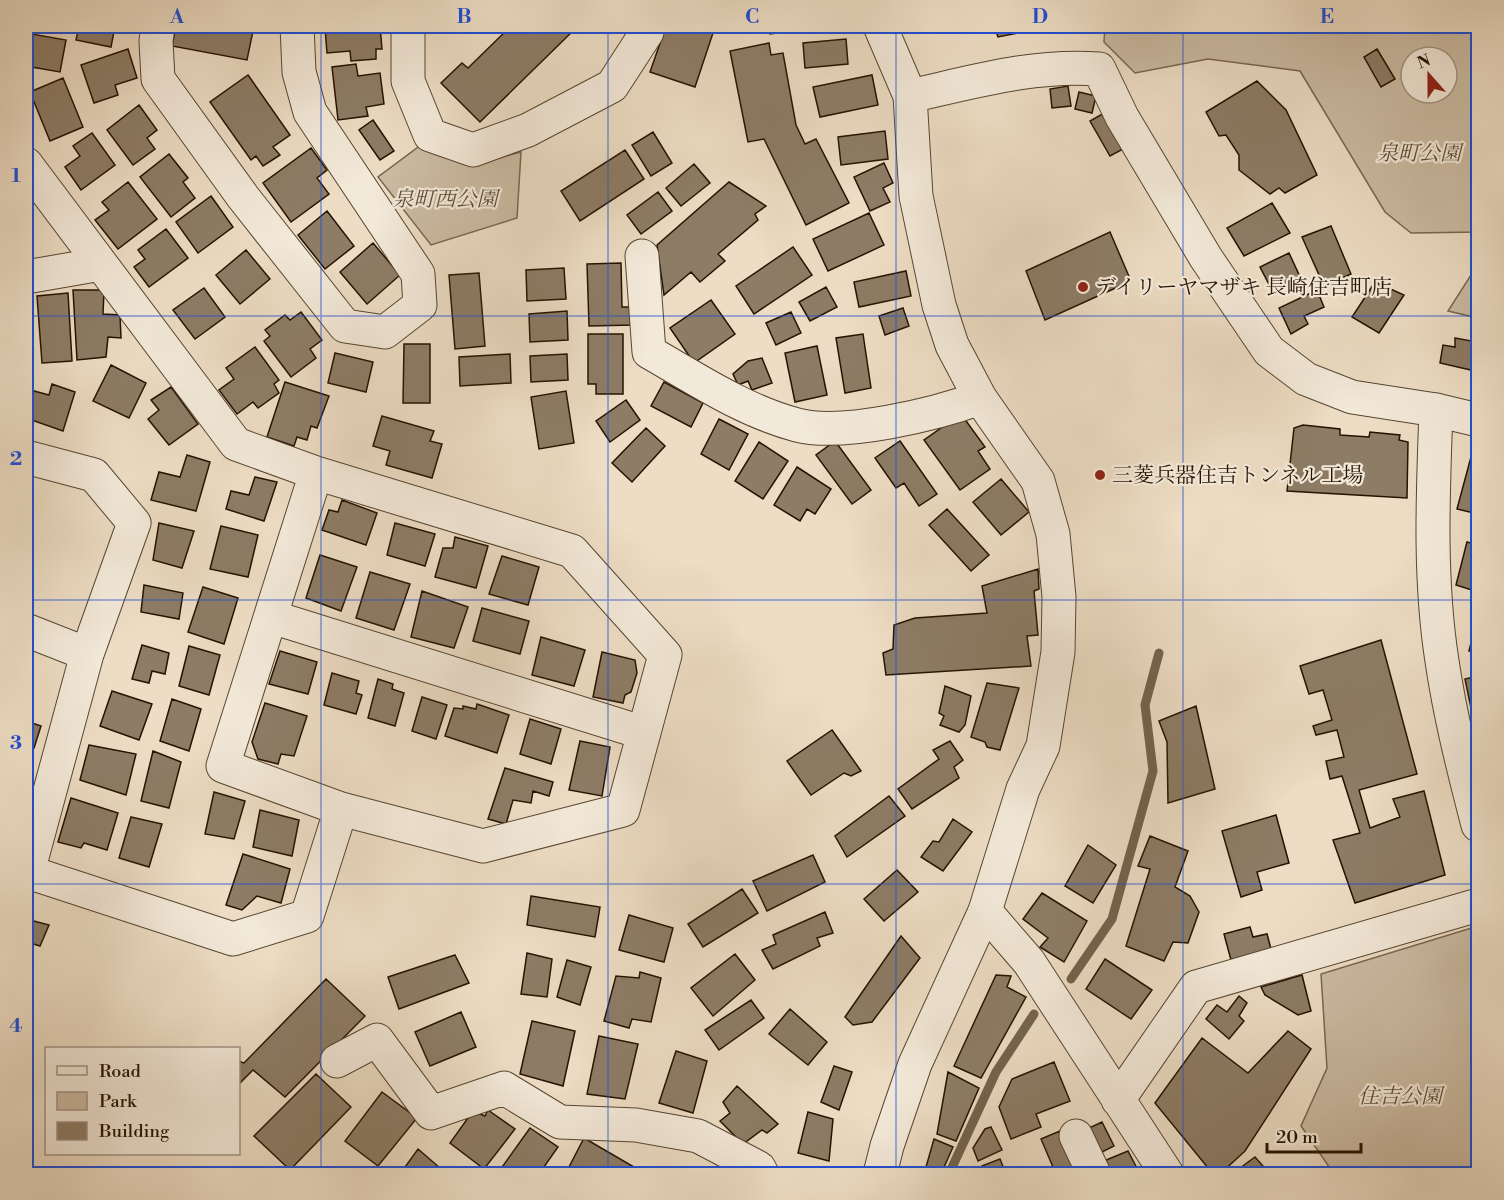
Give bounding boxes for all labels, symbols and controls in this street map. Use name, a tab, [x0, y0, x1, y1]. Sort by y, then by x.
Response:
text: A	[169, 5, 185, 30]
text: B	[456, 5, 472, 30]
text: C	[745, 5, 759, 30]
text: D	[1032, 5, 1048, 30]
text: E	[1320, 5, 1334, 30]
north arrow	[1399, 45, 1459, 105]
text: N	[1414, 50, 1434, 74]
park label: 泉町公園	[1377, 141, 1464, 167]
text: 1	[11, 164, 21, 189]
park label: 泉町西公園	[393, 187, 500, 213]
place label: デイリーヤマザキ 長崎住吉町店	[1095, 275, 1392, 301]
marker: デイリーヤマザキ 長崎住吉町店	[1076, 280, 1090, 294]
text: 2	[10, 447, 22, 472]
place label: 三菱兵器住吉トンネル工場	[1112, 463, 1363, 489]
marker: 三菱兵器住吉トンネル工場	[1093, 468, 1107, 482]
text: 3	[10, 731, 22, 756]
text: 4	[9, 1014, 23, 1039]
legend	[45, 1047, 240, 1155]
text: Road	[99, 1060, 142, 1083]
park label: 住吉公園	[1358, 1084, 1445, 1110]
text: Park	[99, 1090, 138, 1113]
scale bar	[1267, 1116, 1362, 1154]
text: Building	[98, 1120, 170, 1143]
text: 20 m	[1276, 1126, 1318, 1149]

